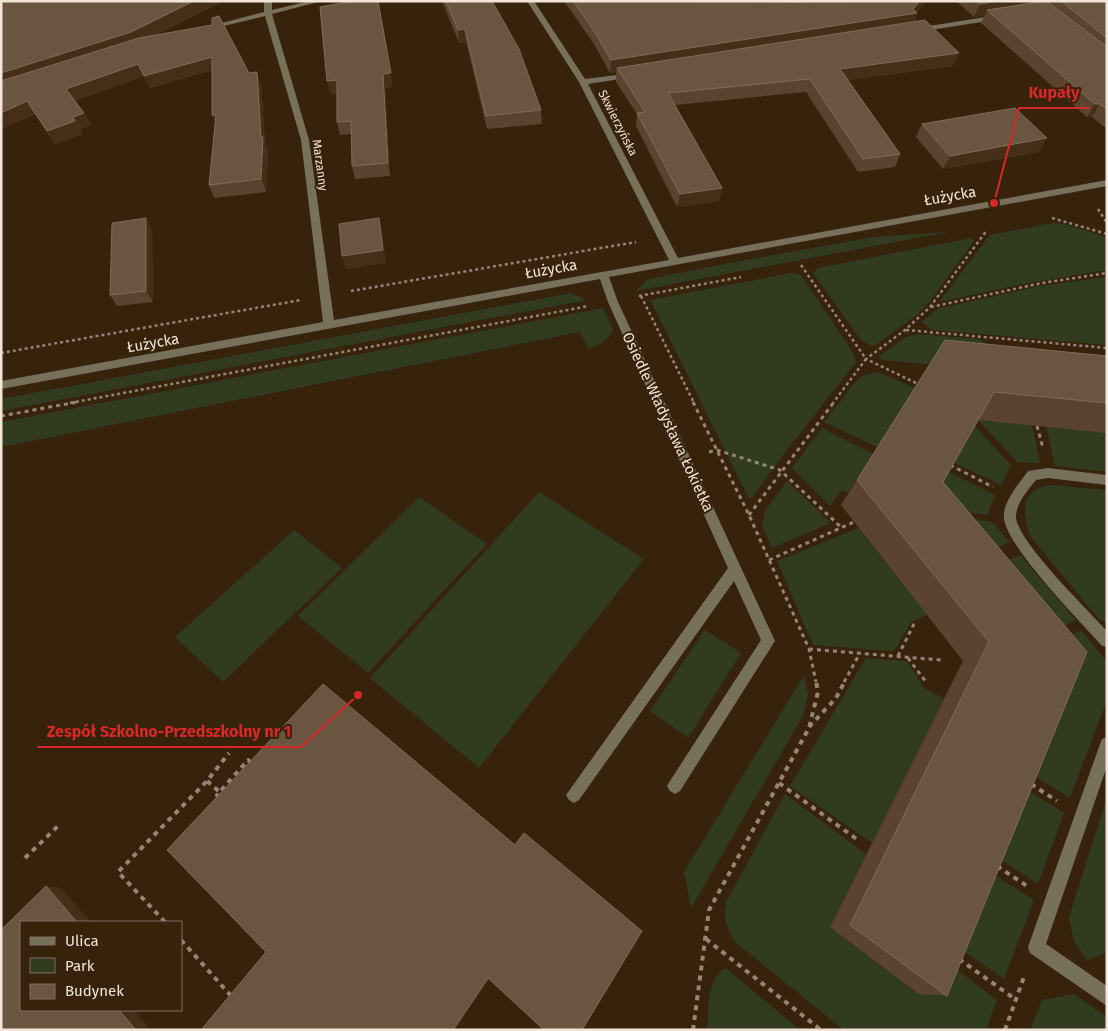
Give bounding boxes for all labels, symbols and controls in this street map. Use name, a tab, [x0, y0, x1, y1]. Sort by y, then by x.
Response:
callout: Kupały	[1019, 77, 1090, 108]
text: Kupały	[1028, 83, 1080, 102]
street label: Skwierzyńska	[595, 88, 641, 158]
street label: Marzanny	[309, 138, 331, 192]
street label: Łużycka	[922, 183, 978, 209]
street label: Łużycka	[523, 256, 579, 282]
street label: Osiedle Władysława Łokietka	[618, 329, 718, 515]
street label: Łużycka	[125, 330, 181, 356]
callout: Zespół Szkolno-Przedszkolny nr 1	[37, 716, 301, 747]
text: Zespół Szkolno-Przedszkolny nr 1	[47, 722, 291, 741]
legend	[20, 921, 182, 1011]
text: Ulica	[65, 932, 99, 950]
text: Park	[65, 957, 95, 975]
text: Budynek	[65, 982, 124, 1000]

